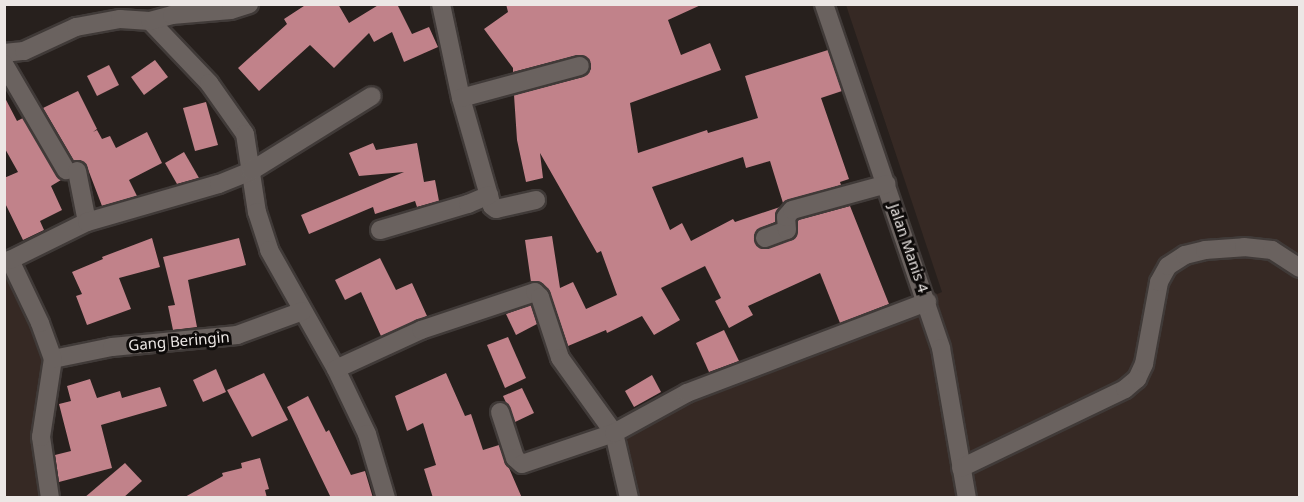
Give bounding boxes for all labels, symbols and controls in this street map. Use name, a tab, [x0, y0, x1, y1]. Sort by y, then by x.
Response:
street label: Jalan Manis 4	[885, 201, 933, 295]
street label: Gang Beringin	[128, 328, 230, 354]

